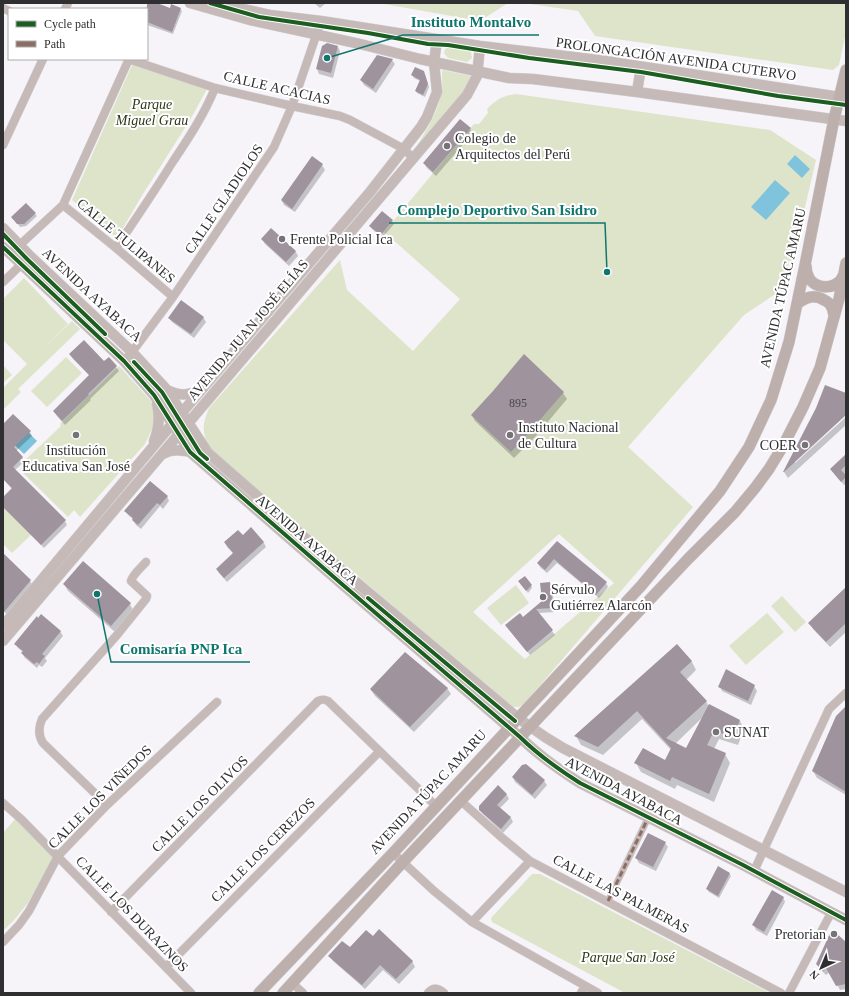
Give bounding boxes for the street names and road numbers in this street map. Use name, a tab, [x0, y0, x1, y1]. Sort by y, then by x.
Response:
street label: PROLONGACIÓN AVENIDA CUTERVO	[555, 34, 797, 83]
street label: CALLE ACACIAS	[222, 68, 332, 108]
street label: CALLE GLADIOLOS	[182, 141, 266, 257]
street label: CALLE TULIPANES	[74, 196, 178, 286]
street label: AVENIDA TÚPAC AMARU	[756, 206, 809, 370]
street label: AVENIDA AYABACA	[39, 245, 145, 346]
street label: AVENIDA JUAN JOSÉ ELÍAS	[184, 256, 311, 403]
street label: AVENIDA AYABACA	[253, 492, 362, 589]
street label: AVENIDA TÚPAC AMARU	[366, 726, 489, 857]
street label: CALLE LOS VIÑEDOS	[45, 742, 155, 852]
street label: CALLE LOS OLIVOS	[149, 753, 251, 855]
street label: AVENIDA AYABACA	[563, 754, 686, 829]
street label: CALLE LOS CEREZOS	[208, 795, 318, 905]
street label: CALLE LAS PALMERAS	[550, 852, 692, 936]
street label: CALLE LOS DURAZNOS	[73, 853, 191, 975]

